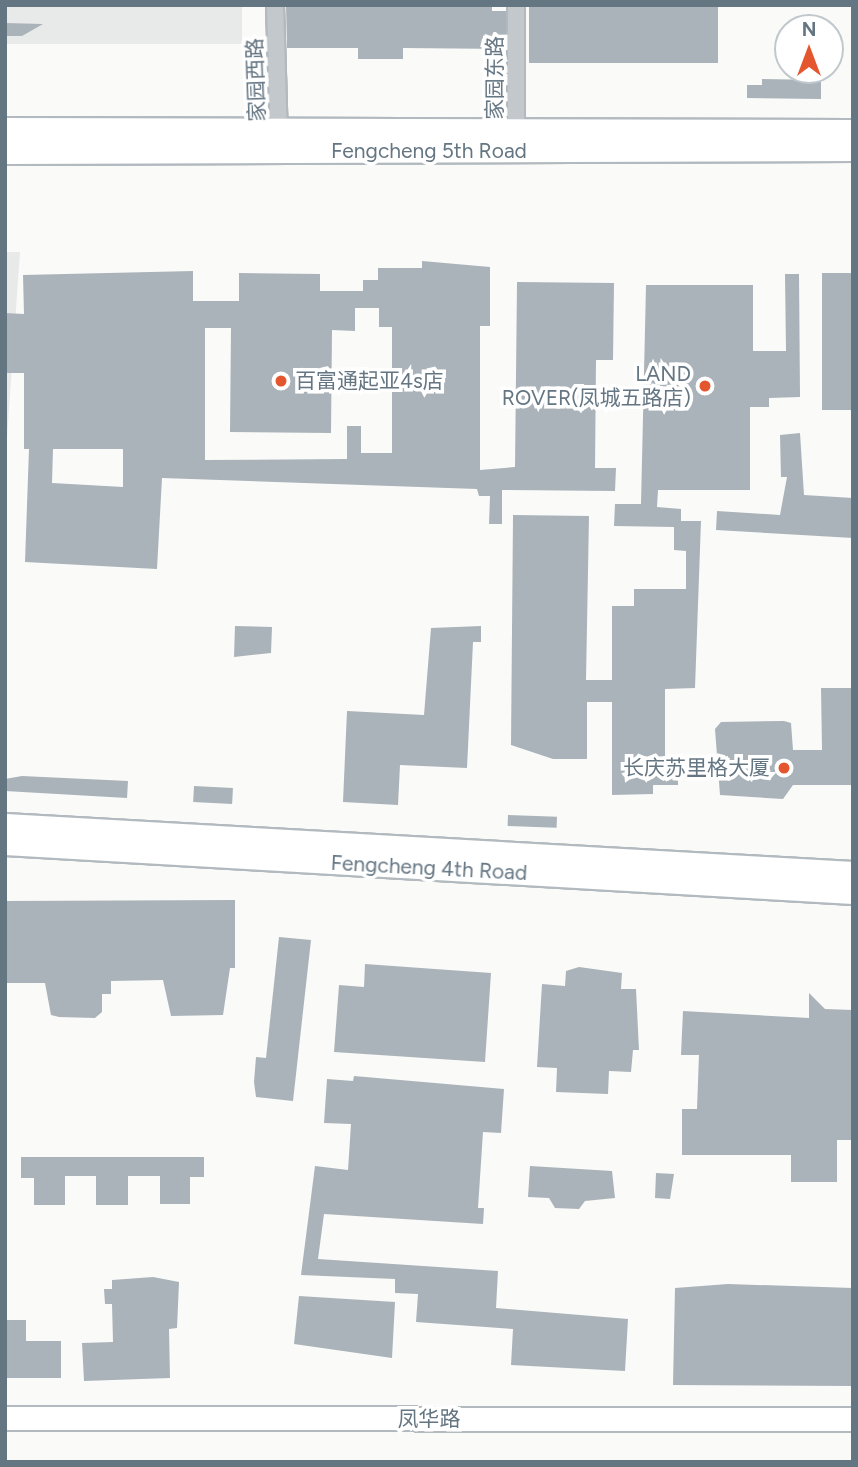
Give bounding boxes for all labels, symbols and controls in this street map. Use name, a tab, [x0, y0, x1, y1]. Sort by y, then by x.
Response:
north arrow	[774, 14, 844, 84]
text: N	[802, 18, 816, 41]
street label: 家园东路	[482, 36, 508, 120]
street label: 家园西路	[242, 38, 270, 122]
street label: Fengcheng 5th Road	[331, 138, 527, 164]
place label: LAND ROVER(凤城五路店)	[502, 361, 691, 411]
place label: 百富通起亚4s店	[295, 368, 444, 394]
marker: 百富通起亚4s店	[273, 373, 289, 389]
marker: LAND ROVER(凤城五路店)	[697, 378, 713, 394]
place label: 长庆苏里格大厦	[623, 755, 770, 781]
marker: 长庆苏里格大厦	[776, 760, 792, 776]
street label: Fengcheng 4th Road	[330, 850, 528, 886]
street label: 凤华路	[398, 1406, 460, 1432]

